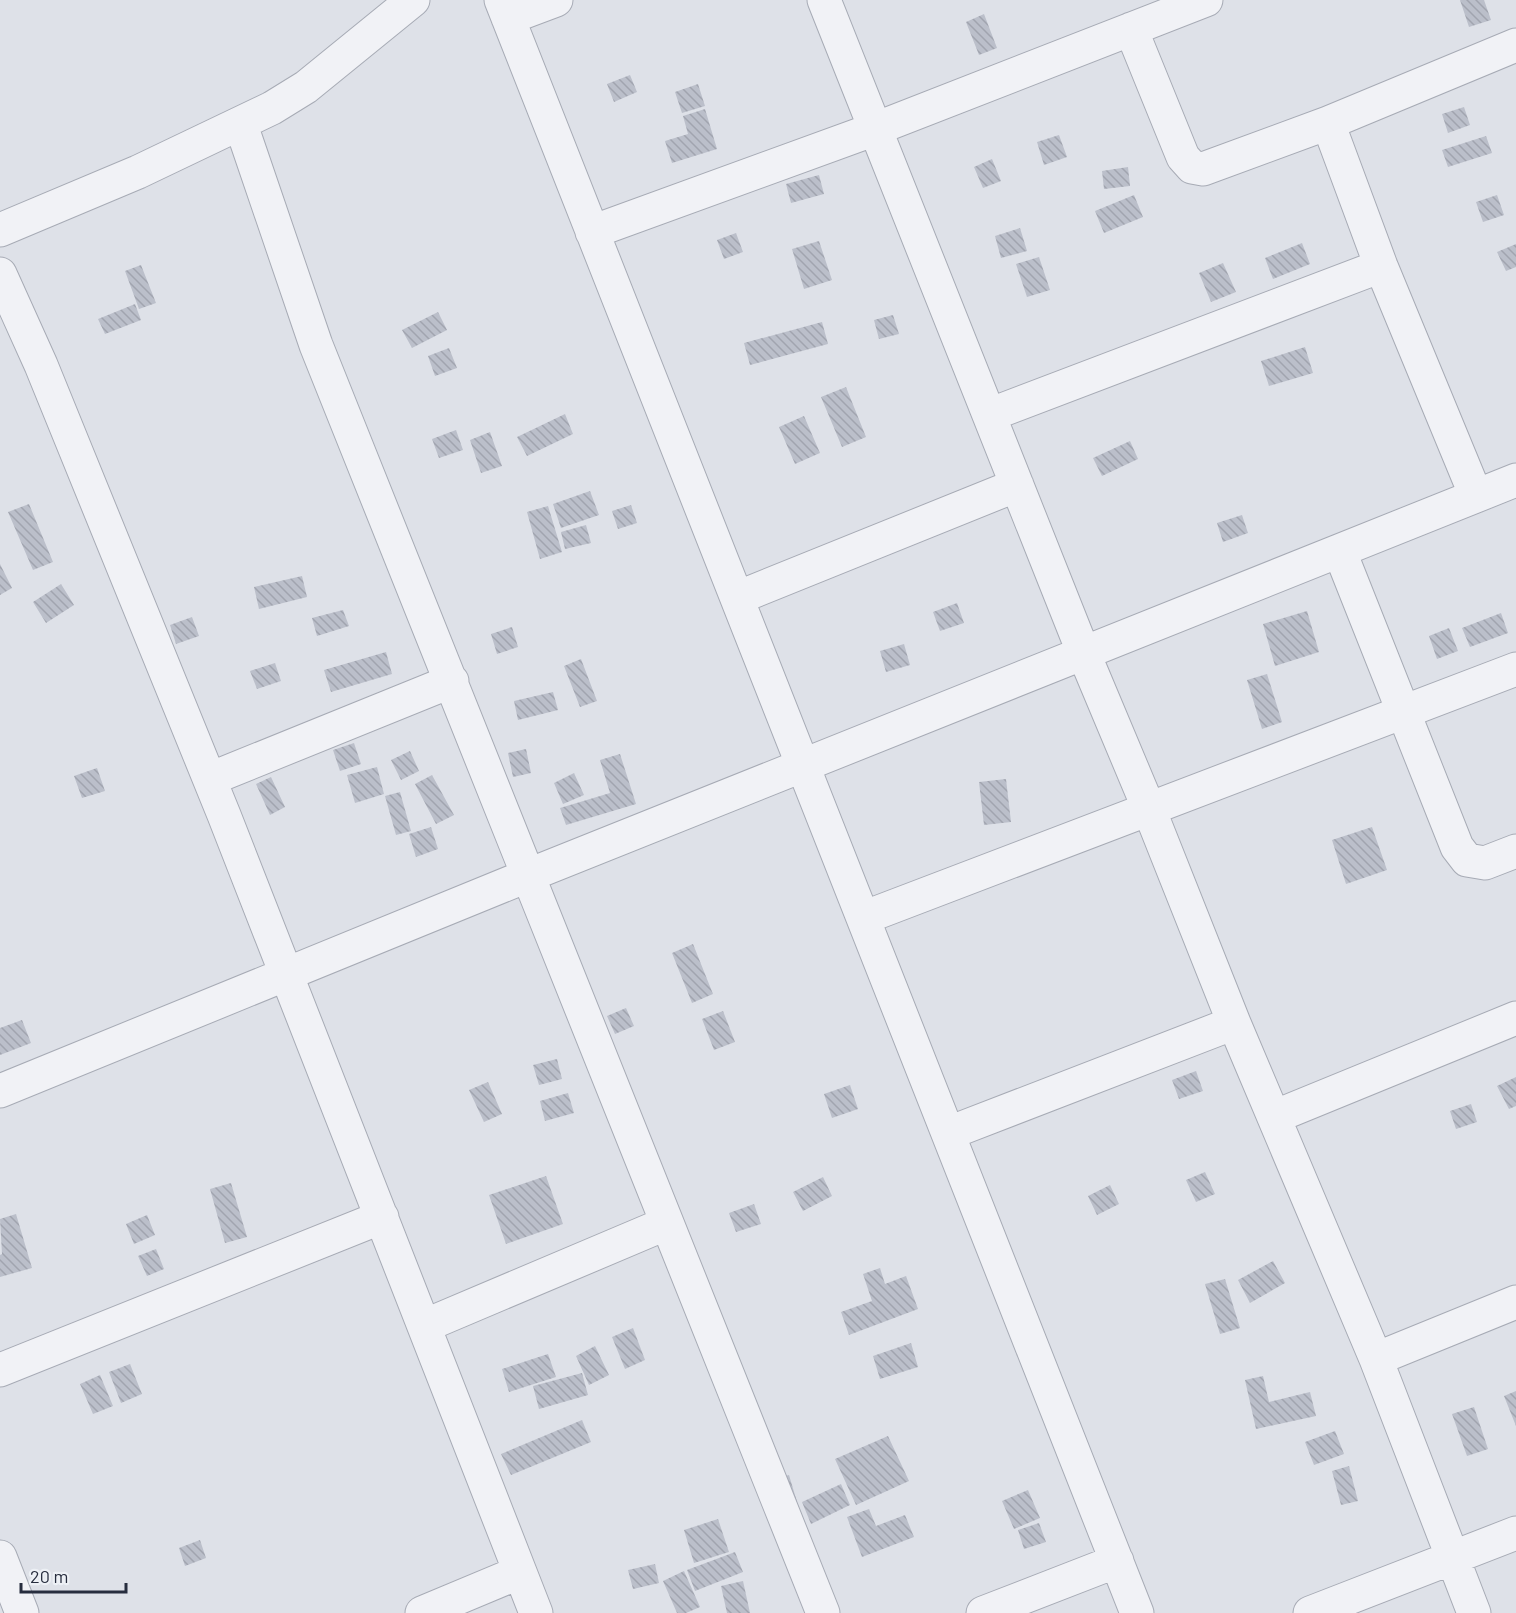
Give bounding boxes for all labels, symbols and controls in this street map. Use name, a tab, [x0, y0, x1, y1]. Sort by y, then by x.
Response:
scale bar	[21, 1556, 126, 1594]
text: 20 m	[30, 1565, 68, 1587]

